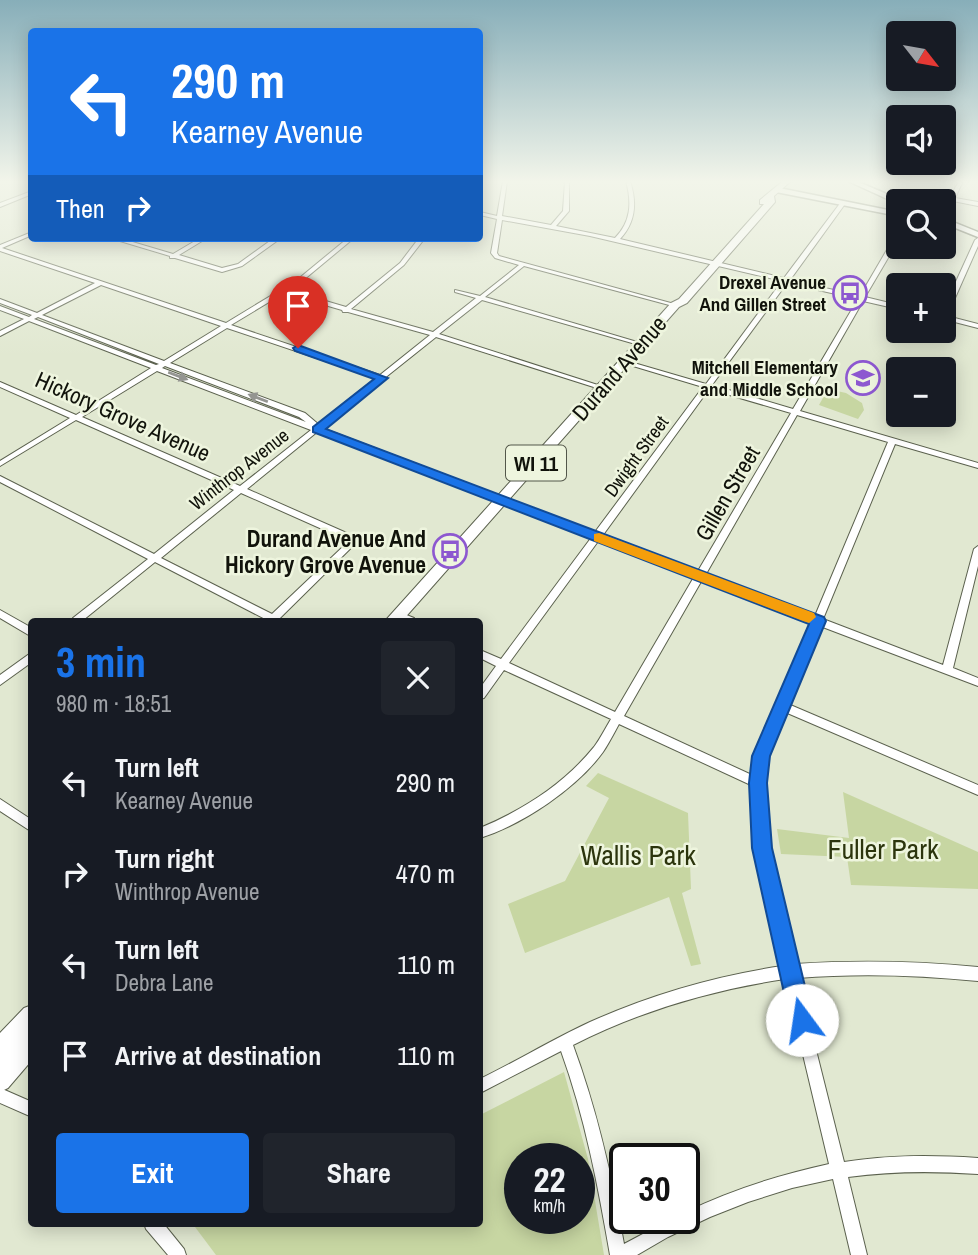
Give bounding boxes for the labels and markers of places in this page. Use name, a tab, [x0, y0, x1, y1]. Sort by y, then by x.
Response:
place label: Drexel Avenue And Gillen Street	[700, 269, 826, 317]
bus stop icon: Drexel Avenue And Gillen Street	[831, 274, 869, 312]
pin	[268, 276, 328, 348]
place label: Mitchell Elementary and Middle School	[692, 354, 838, 402]
school or university icon: Mitchell Elementary and Middle School	[844, 359, 882, 397]
place label: Durand Avenue And Hickory Grove Avenue	[225, 523, 426, 580]
bus stop icon: Durand Avenue And Hickory Grove Avenue	[431, 532, 469, 570]

